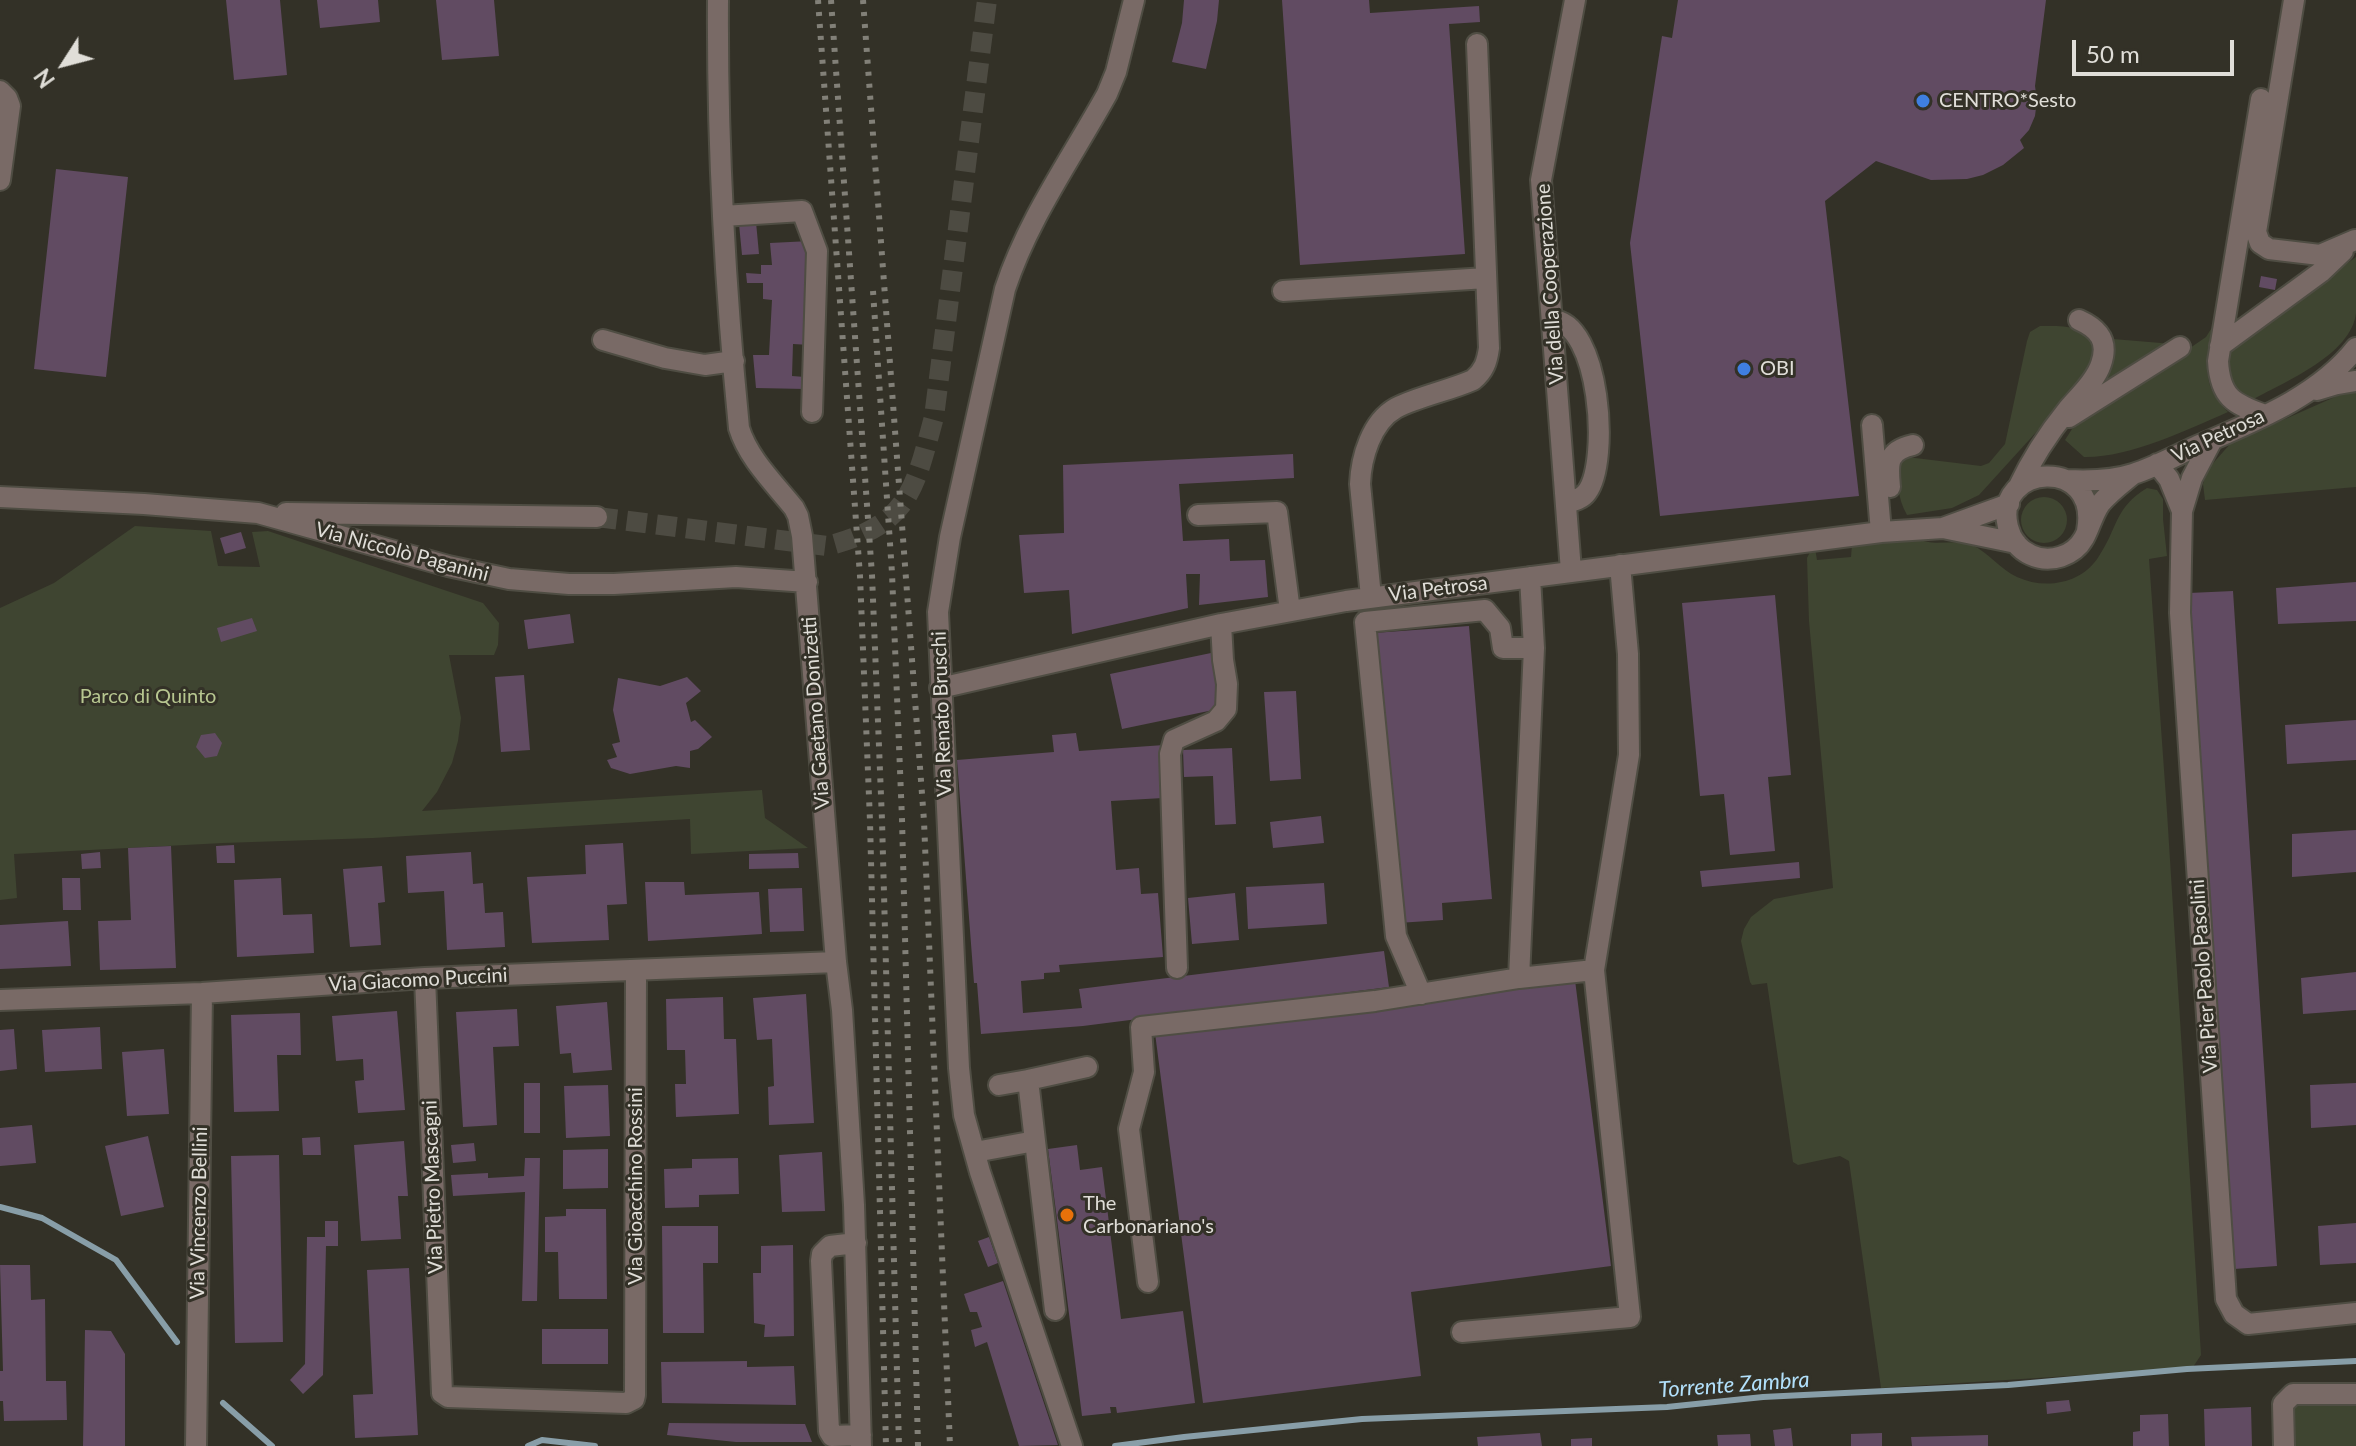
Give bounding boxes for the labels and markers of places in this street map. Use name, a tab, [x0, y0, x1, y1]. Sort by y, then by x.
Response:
place label: CENTRO*Sesto	[1939, 89, 2076, 113]
marker: CENTRO*Sesto	[1914, 92, 1932, 110]
place label: OBI	[1760, 357, 1795, 381]
marker: OBI	[1735, 360, 1753, 378]
place label: The Carbonariano's	[1083, 1192, 1214, 1239]
marker: The Carbonariano's	[1058, 1206, 1076, 1224]

